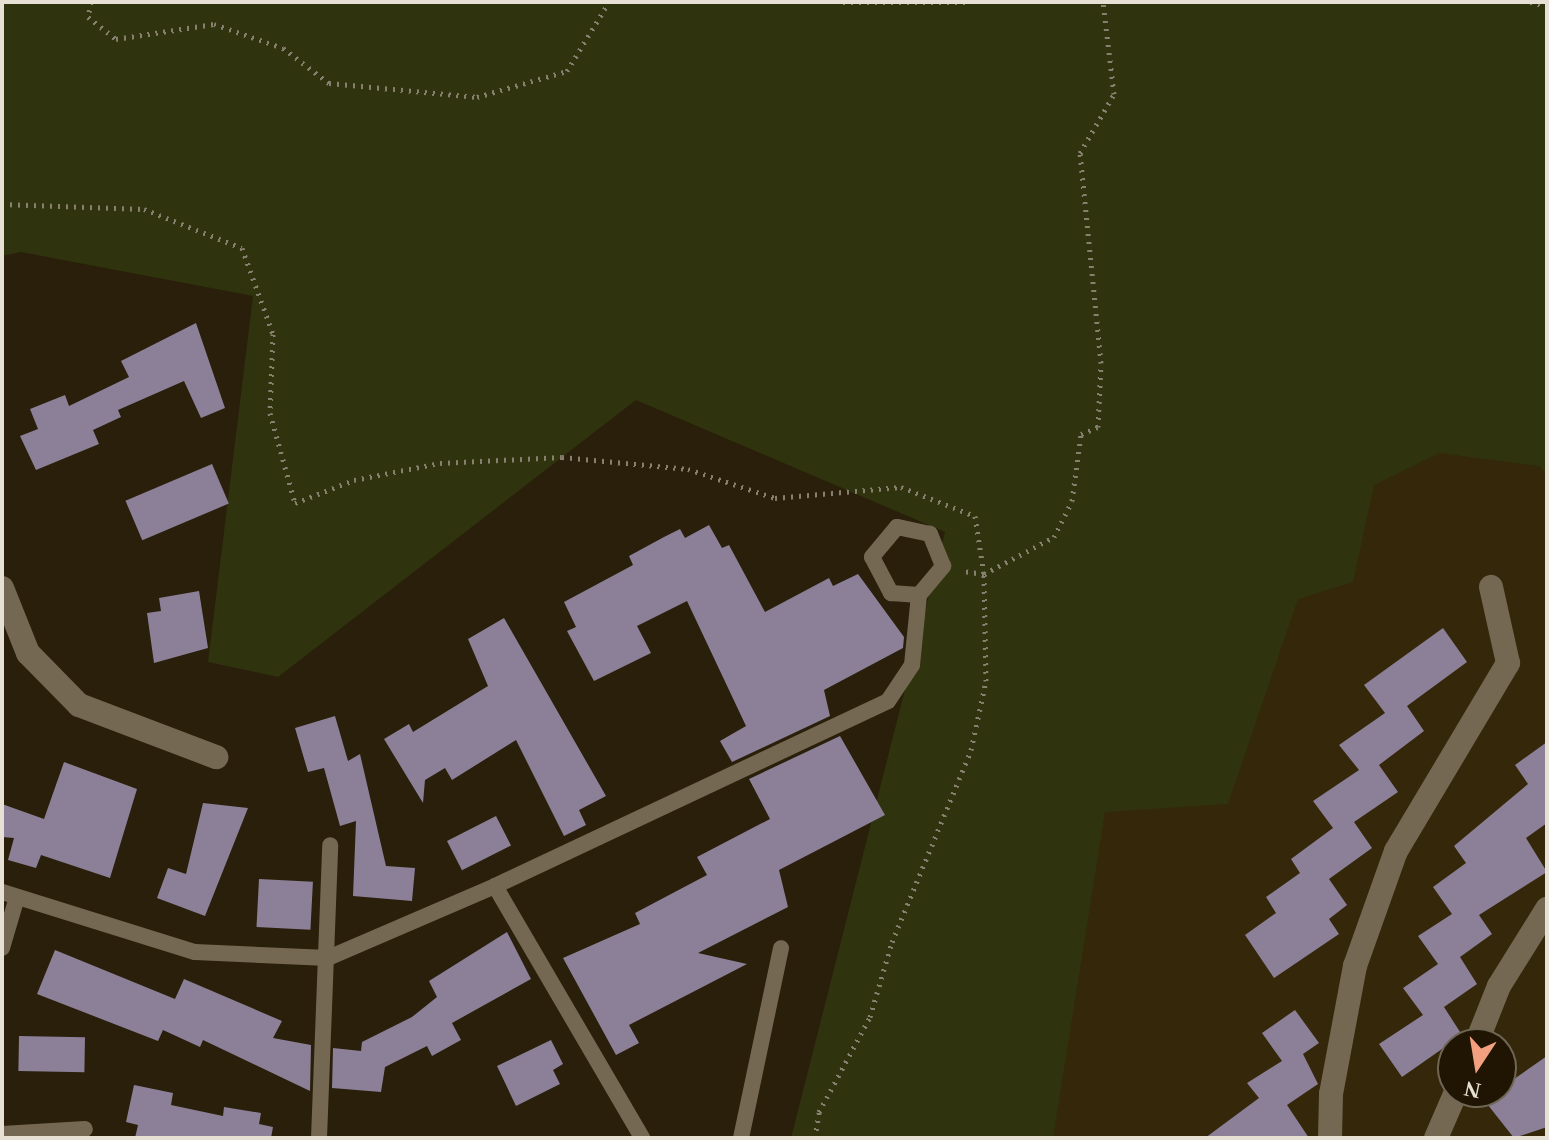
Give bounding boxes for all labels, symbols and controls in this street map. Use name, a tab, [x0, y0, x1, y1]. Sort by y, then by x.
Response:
north arrow	[1437, 1028, 1517, 1108]
text: N	[1462, 1076, 1483, 1104]

